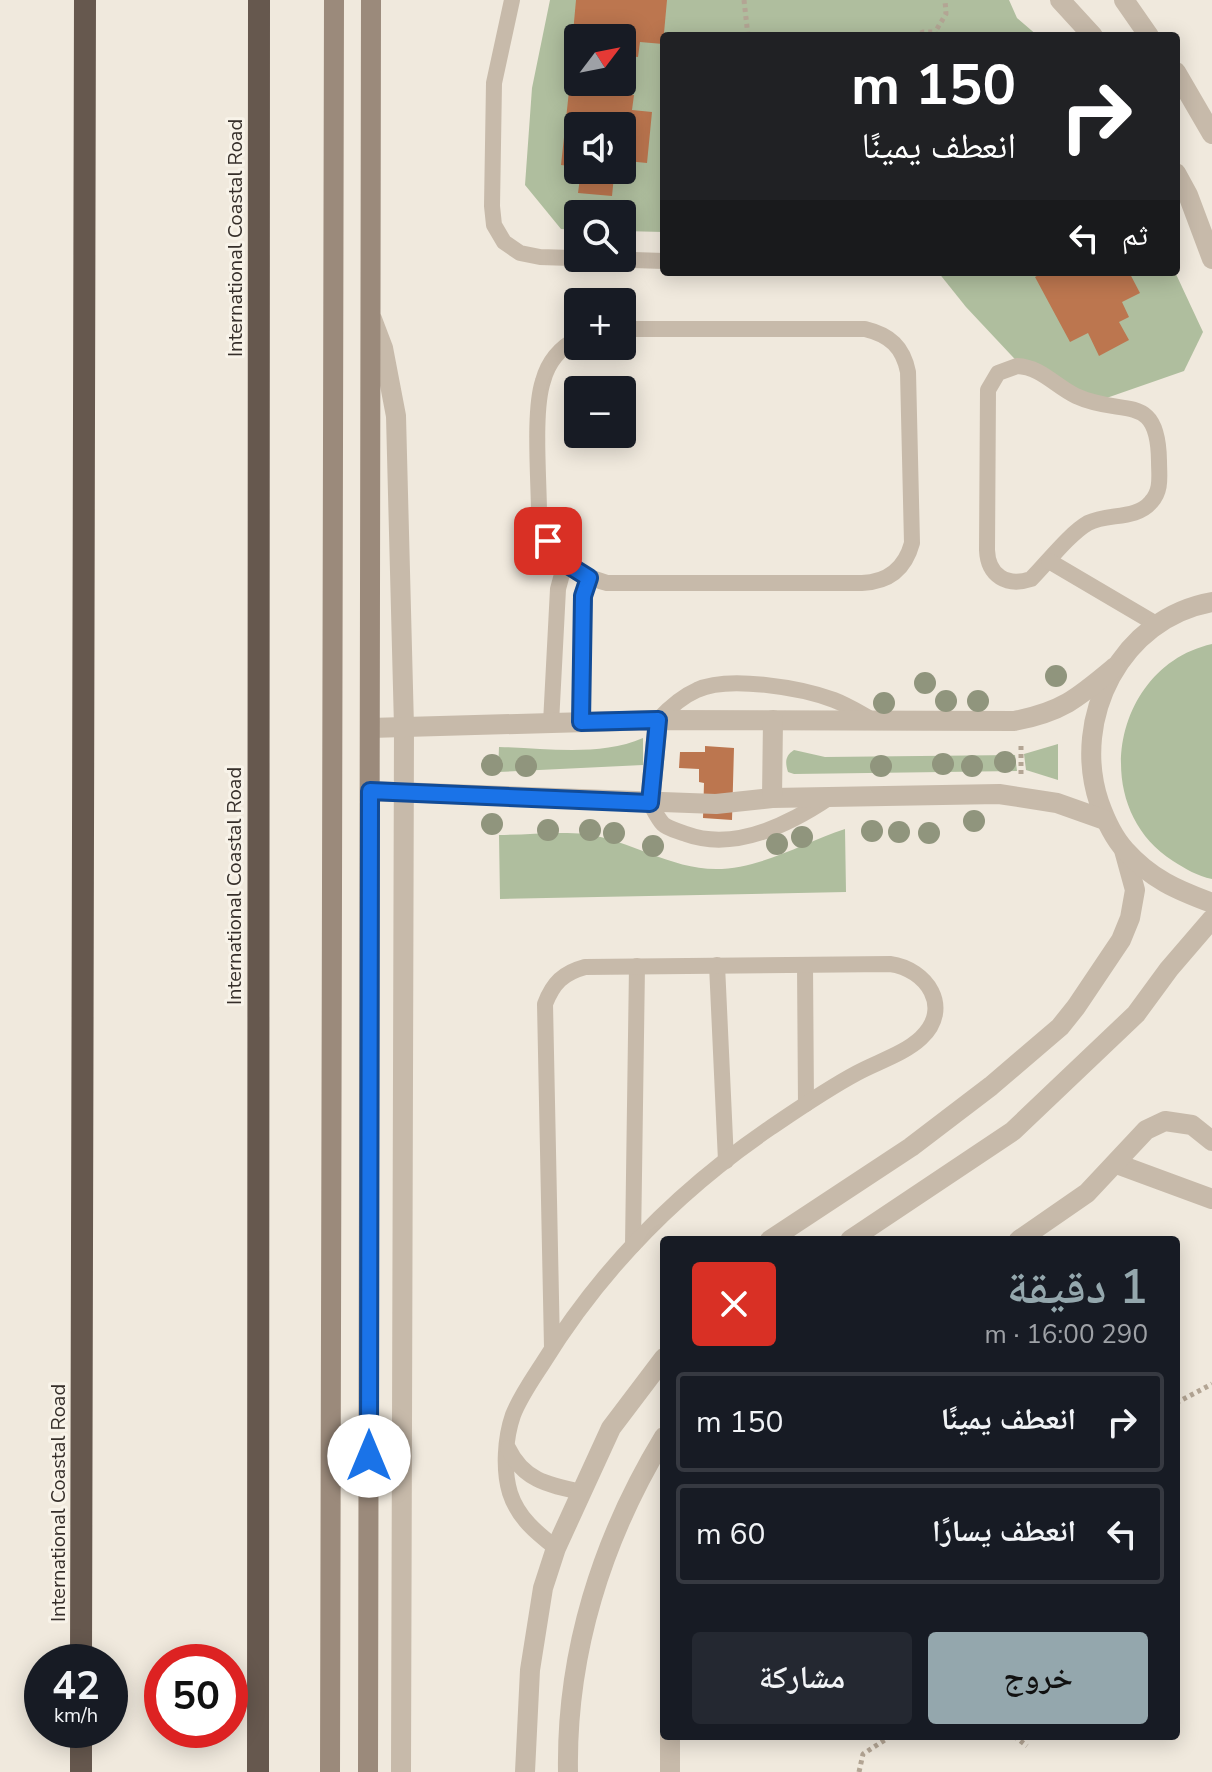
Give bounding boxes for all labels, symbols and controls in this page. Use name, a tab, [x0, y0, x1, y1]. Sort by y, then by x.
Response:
north arrow	[564, 24, 636, 96]
map controls	[564, 24, 636, 448]
text: 150 m	[851, 47, 1016, 124]
icon: right	[1044, 64, 1148, 168]
button: sound	[564, 112, 636, 184]
street label: International Coastal Road	[222, 119, 249, 357]
text: انعطف يمينًا	[862, 122, 1016, 171]
button: search	[564, 200, 636, 272]
text: ثم	[1122, 215, 1148, 256]
icon: left	[1062, 216, 1106, 260]
button: +	[564, 288, 636, 360]
button: −	[564, 376, 636, 448]
pin	[514, 507, 582, 575]
icon: arrive	[526, 519, 570, 563]
street label: International Coastal Road	[221, 767, 248, 1005]
text: 1 دقيقة	[1007, 1254, 1148, 1320]
button: close	[692, 1262, 776, 1346]
text: 290 m · 16:00	[985, 1317, 1148, 1352]
street label: International Coastal Road	[45, 1384, 72, 1622]
text: انعطف يمينًا	[941, 1399, 1076, 1440]
icon: right	[1100, 1400, 1144, 1444]
text: 150 m	[696, 1402, 783, 1443]
position arrow	[327, 1414, 411, 1498]
text: انعطف يسارًا	[932, 1511, 1076, 1552]
icon: left	[1100, 1512, 1144, 1556]
text: 60 m	[696, 1514, 765, 1555]
button: مشاركة	[692, 1632, 912, 1724]
button: خروج	[928, 1632, 1148, 1724]
speed limit sign: 50	[144, 1644, 248, 1748]
text: 42	[52, 1659, 100, 1713]
text: km/h	[54, 1702, 98, 1729]

